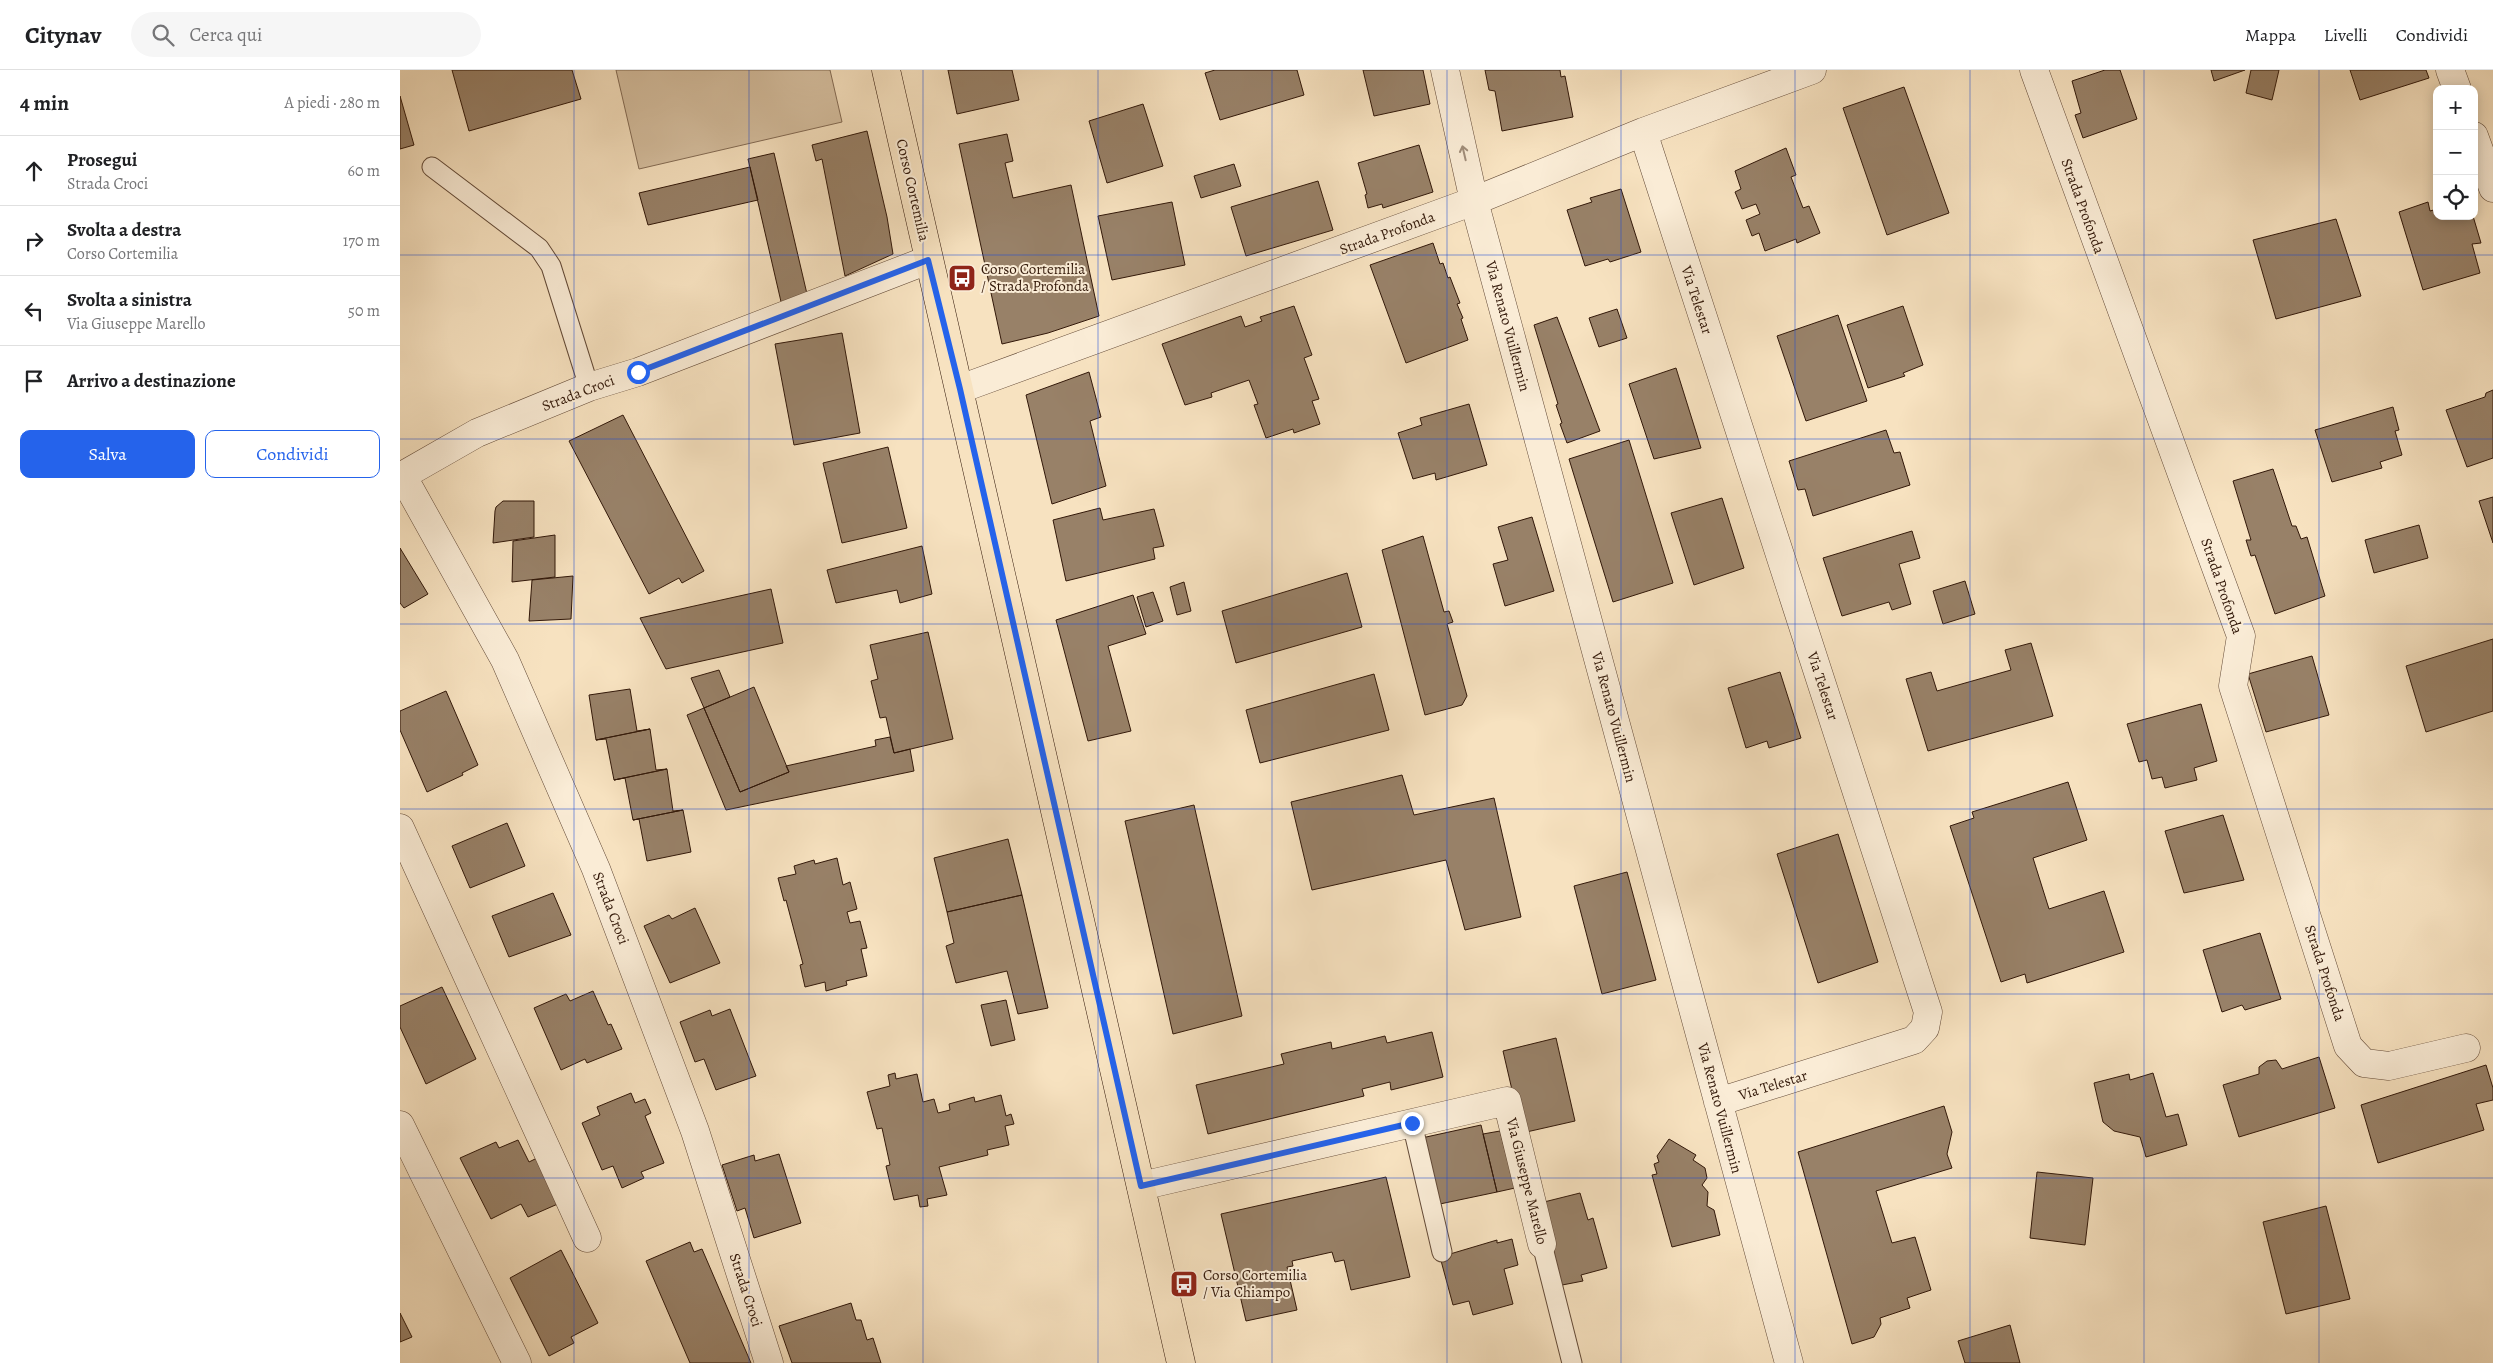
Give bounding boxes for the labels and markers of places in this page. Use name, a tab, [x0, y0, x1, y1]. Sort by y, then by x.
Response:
place label: Corso Cortemilia / Strada Profonda	[981, 259, 1089, 296]
bus stop icon: Corso Cortemilia / Strada Profonda	[947, 263, 977, 293]
place label: Corso Cortemilia / Via Chiampo	[1203, 1265, 1307, 1302]
bus stop icon: Corso Cortemilia / Via Chiampo	[1169, 1269, 1199, 1299]

